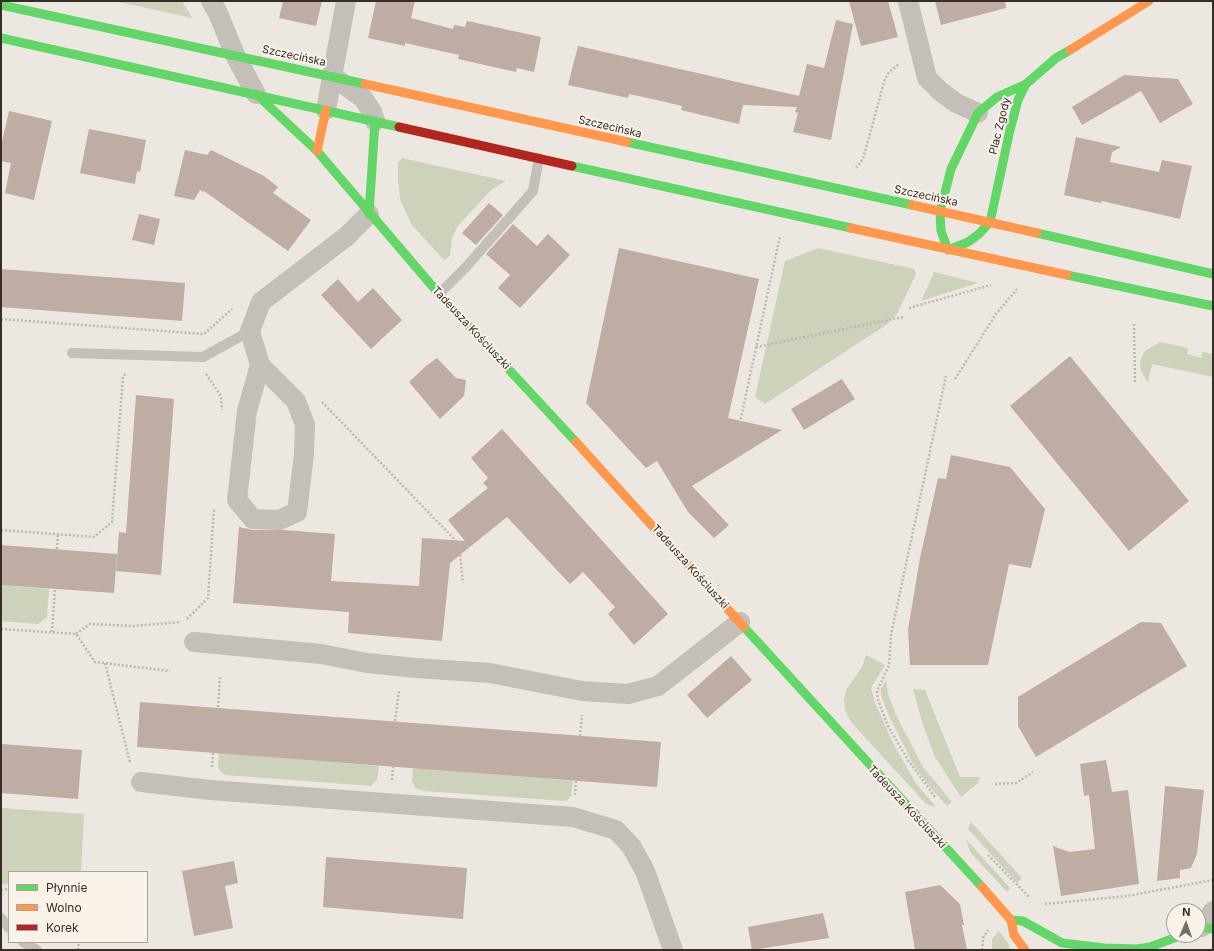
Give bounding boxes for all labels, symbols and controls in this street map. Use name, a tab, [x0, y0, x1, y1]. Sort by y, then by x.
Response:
street label: Szczecińska	[261, 43, 327, 69]
street label: Plac Zgody	[987, 96, 1013, 156]
street label: Szczecińska	[577, 113, 643, 141]
street label: Szczecińska	[893, 183, 959, 209]
street label: Tadeusza Kościuszki	[429, 284, 513, 372]
street label: Tadeusza Kościuszki	[649, 522, 731, 612]
street label: Tadeusza Kościuszki	[865, 763, 949, 851]
legend	[8, 871, 148, 943]
text: Płynnie	[46, 880, 87, 895]
text: Wolno	[46, 900, 82, 915]
north arrow	[1166, 903, 1206, 943]
text: N	[1182, 905, 1191, 919]
text: Korek	[46, 920, 79, 935]

